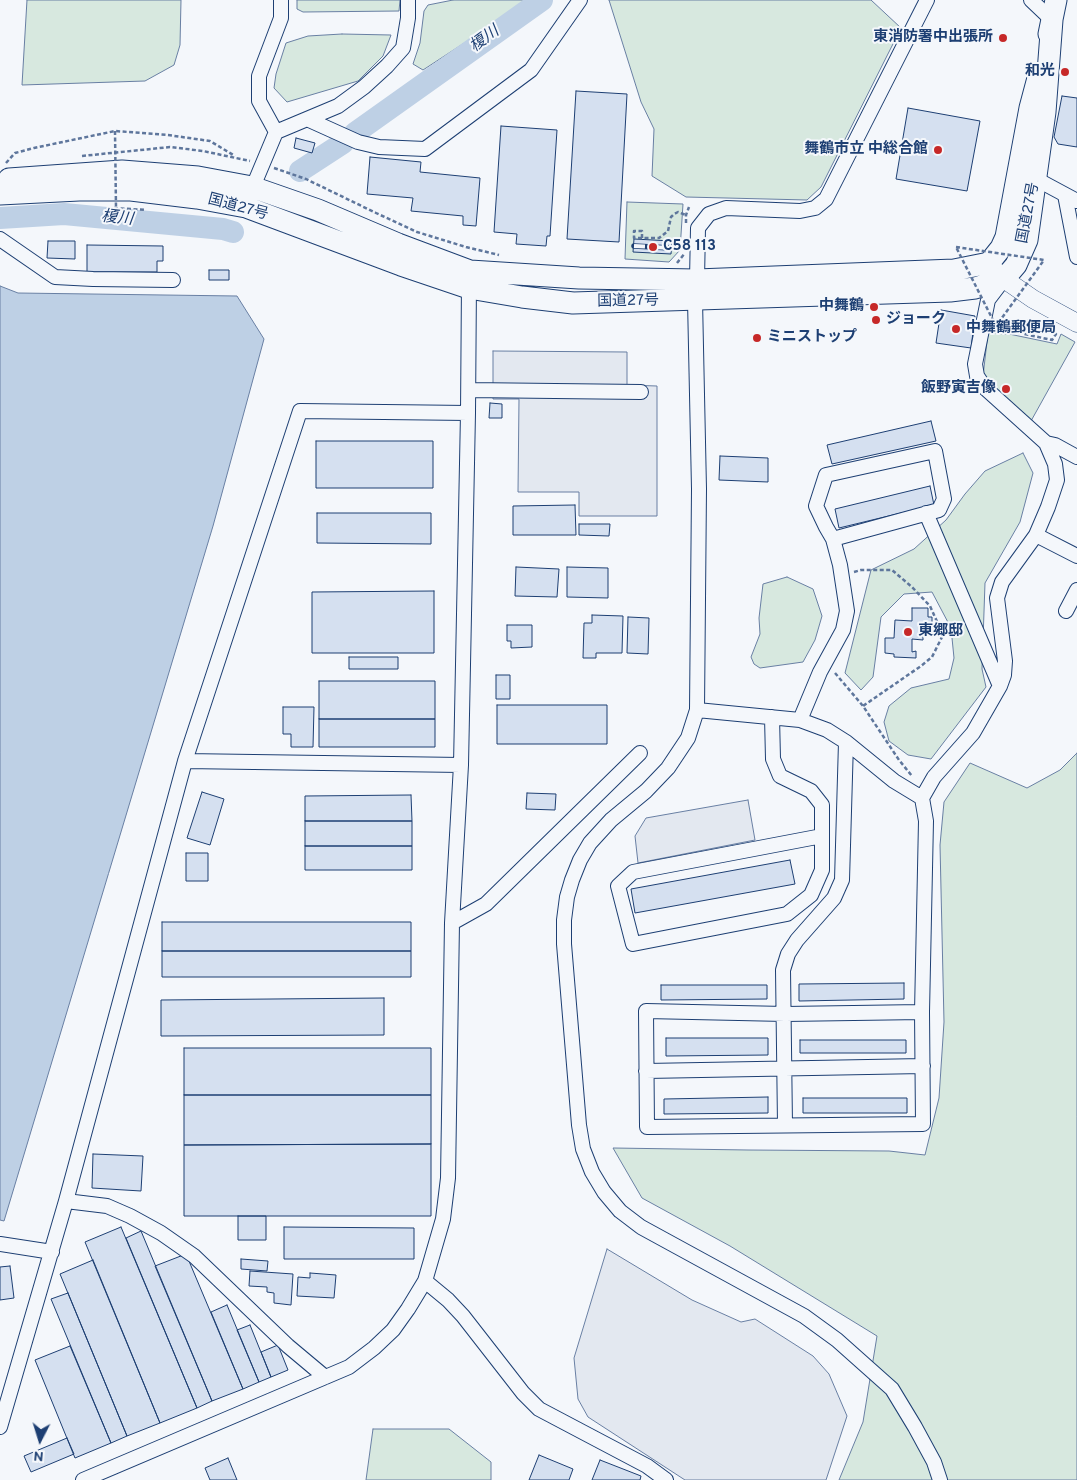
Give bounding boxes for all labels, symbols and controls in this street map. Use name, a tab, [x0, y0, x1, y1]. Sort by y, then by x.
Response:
water label: 榎川	[466, 23, 504, 57]
place label: 東消防署中出張所	[873, 29, 993, 47]
marker: 東消防署中出張所	[997, 32, 1009, 44]
place label: 和光	[1025, 63, 1055, 81]
marker: 和光	[1059, 66, 1071, 78]
place label: 舞鶴市立 中総合館	[804, 141, 928, 159]
marker: 舞鶴市立 中総合館	[932, 144, 944, 156]
street label: 国道27号	[1014, 181, 1044, 245]
street label: 国道27号	[206, 191, 270, 225]
water label: 榎川	[100, 208, 134, 230]
place label: C58 113	[663, 238, 716, 256]
marker: C58 113	[647, 241, 659, 253]
street label: 国道27号	[597, 292, 659, 312]
place label: 中舞鶴	[819, 298, 864, 316]
marker: 中舞鶴	[868, 301, 880, 313]
place label: ジョーク	[886, 311, 946, 329]
marker: ジョーク	[870, 314, 882, 326]
place label: 中舞鶴郵便局	[966, 320, 1056, 338]
marker: 中舞鶴郵便局	[950, 323, 962, 335]
place label: ミニストップ	[767, 329, 857, 347]
marker: ミニストップ	[751, 332, 763, 344]
place label: 飯野寅吉像	[921, 380, 996, 398]
marker: 飯野寅吉像	[1000, 383, 1012, 395]
place label: 東郷邸	[918, 623, 963, 641]
marker: 東郷邸	[902, 626, 914, 638]
north arrow	[15, 1415, 65, 1465]
text: N	[33, 1447, 44, 1464]

